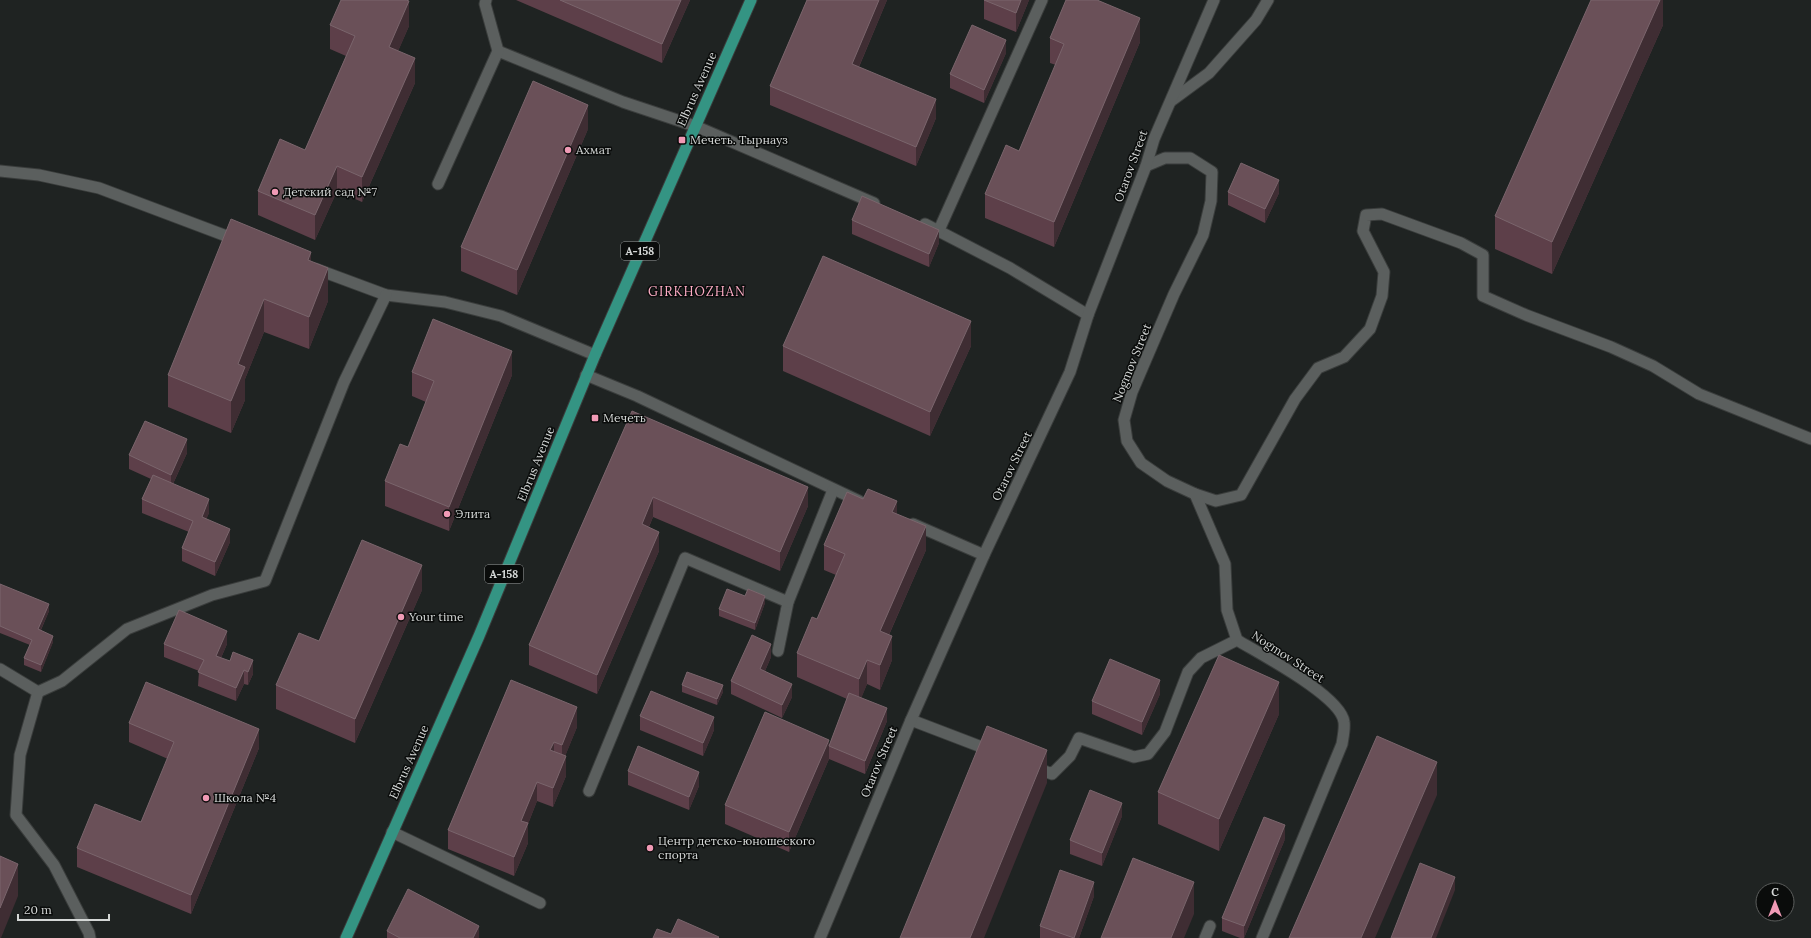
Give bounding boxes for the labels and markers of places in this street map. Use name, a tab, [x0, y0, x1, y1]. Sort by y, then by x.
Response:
place label: Мечеть. Тырнауз	[690, 132, 788, 147]
marker: Мечеть. Тырнауз	[677, 135, 687, 145]
place label: Ахмат	[575, 142, 611, 157]
marker: Ахмат	[563, 145, 573, 155]
place label: Детский сад №7	[283, 184, 377, 199]
marker: Детский сад №7	[270, 187, 280, 197]
place label: Мечеть	[603, 410, 646, 425]
marker: Мечеть	[590, 413, 600, 423]
place label: Элита	[455, 506, 490, 521]
marker: Элита	[442, 509, 452, 519]
place label: Your time	[408, 609, 464, 624]
marker: Your time	[396, 612, 406, 622]
place label: Школа №4	[214, 790, 277, 805]
marker: Школа №4	[201, 793, 211, 803]
place label: Центр детско-юношеского спорта	[658, 833, 815, 862]
marker: Центр детско-юношеского спорта	[645, 843, 655, 853]

